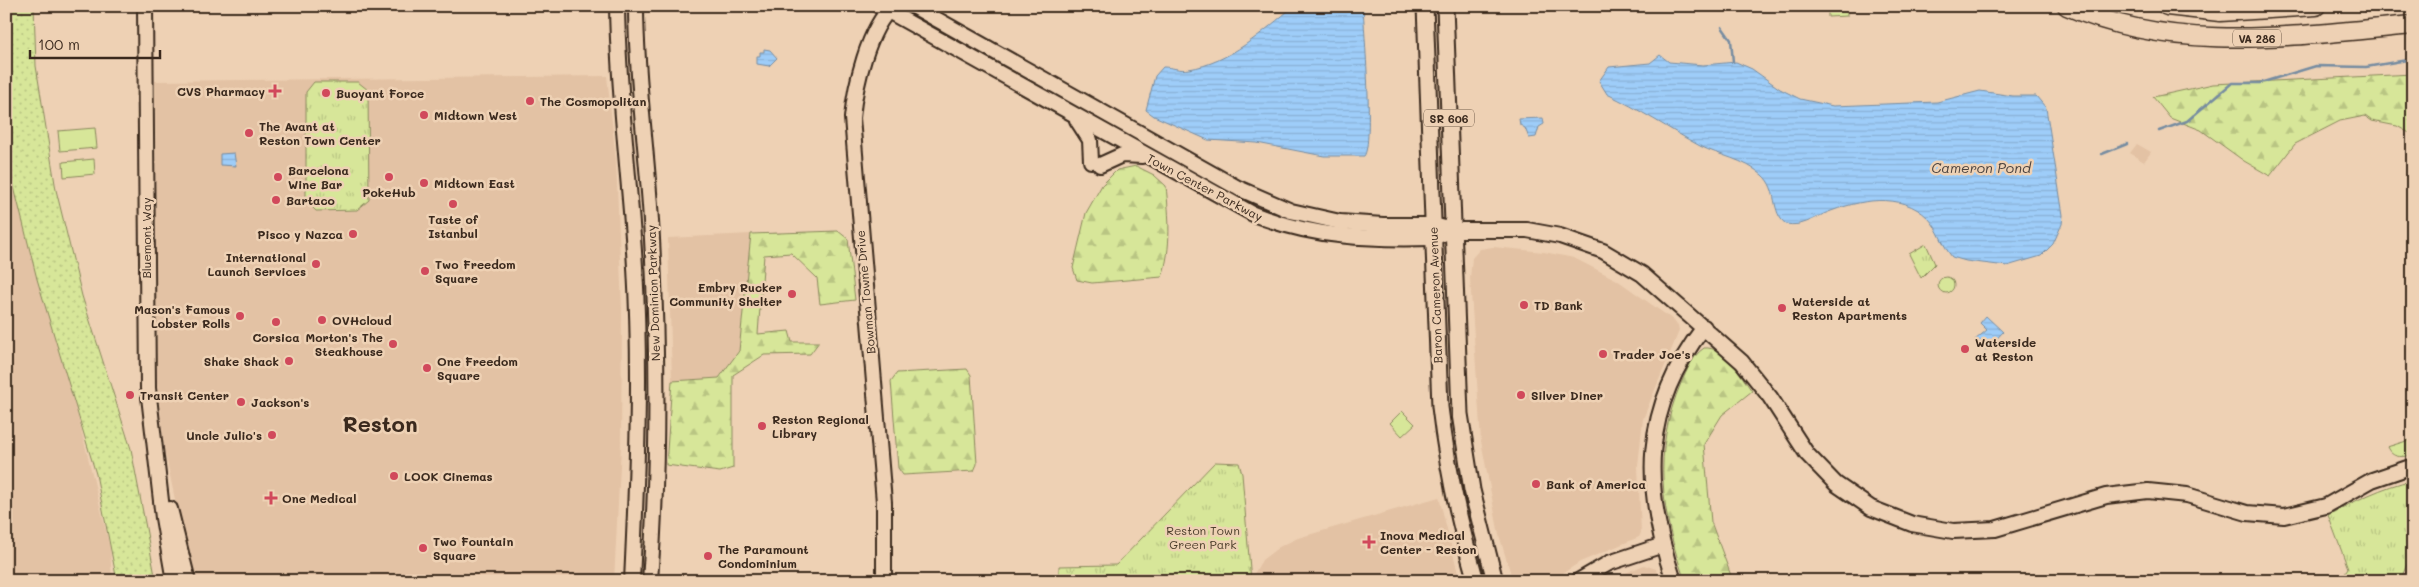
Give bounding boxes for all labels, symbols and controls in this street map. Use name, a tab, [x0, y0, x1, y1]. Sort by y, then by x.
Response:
scale bar	[30, 28, 160, 60]
road number: VA 286	[2233, 29, 2281, 46]
text: 100 m	[38, 34, 80, 54]
place label: CVS Pharmacy	[177, 83, 265, 99]
marker: CVS Pharmacy	[269, 85, 281, 97]
place label: Buoyant Force	[336, 85, 424, 101]
marker: Buoyant Force	[320, 87, 332, 99]
place label: The Cosmopolitan	[540, 93, 646, 109]
marker: The Cosmopolitan	[524, 95, 536, 107]
place label: Midtown West	[434, 107, 517, 123]
marker: Midtown West	[418, 109, 430, 121]
road number: SR 606	[1424, 110, 1474, 126]
place label: The Avant at Reston Town Center	[259, 118, 381, 148]
marker: The Avant at Reston Town Center	[243, 127, 255, 139]
street label: Town Center Parkway	[1144, 150, 1266, 224]
water label: Cameron Pond	[1931, 158, 2032, 177]
place label: Barcelona Wine Bar	[288, 162, 349, 192]
marker: Barcelona Wine Bar	[272, 171, 284, 183]
marker: PokeHub	[383, 171, 395, 183]
place label: Midtown East	[434, 175, 515, 191]
marker: Midtown East	[418, 177, 430, 189]
place label: PokeHub	[362, 184, 416, 200]
place label: Bartaco	[286, 192, 335, 208]
marker: Bartaco	[270, 194, 282, 206]
street label: Bluemont Way	[138, 197, 154, 279]
marker: Taste of Istanbul	[447, 198, 459, 210]
place label: Taste of Istanbul	[428, 211, 479, 241]
street label: New Dominion Parkway	[643, 225, 663, 361]
place label: Pisco y Nazca	[257, 226, 343, 242]
street label: Baron Cameron Avenue	[1425, 226, 1445, 364]
marker: Pisco y Nazca	[347, 228, 359, 240]
street label: Bowman Towne Drive	[852, 229, 878, 355]
place label: International Launch Services	[208, 249, 306, 279]
place label: Two Freedom Square	[435, 256, 516, 286]
marker: International Launch Services	[310, 258, 322, 270]
marker: Two Freedom Square	[419, 265, 431, 277]
place label: Embry Rucker Community Shelter	[669, 279, 782, 309]
marker: Embry Rucker Community Shelter	[786, 288, 798, 300]
place label: Waterside at Reston Apartments	[1792, 293, 1907, 323]
place label: TD Bank	[1534, 297, 1583, 313]
marker: TD Bank	[1518, 299, 1530, 311]
place label: Mason's Famous Lobster Rolls	[134, 301, 230, 331]
marker: Waterside at Reston Apartments	[1776, 302, 1788, 314]
marker: Mason's Famous Lobster Rolls	[234, 310, 246, 322]
place label: OVHcloud	[332, 312, 392, 328]
marker: OVHcloud	[316, 314, 328, 326]
marker: Corsica	[270, 316, 282, 328]
place label: Corsica	[252, 329, 300, 345]
place label: Morton's The Steakhouse	[305, 329, 383, 359]
place label: Waterside at Reston	[1975, 334, 2036, 364]
marker: Morton's The Steakhouse	[387, 338, 399, 350]
marker: Waterside at Reston	[1959, 343, 1971, 355]
place label: Trader Joe's	[1613, 346, 1691, 362]
marker: Trader Joe's	[1597, 348, 1609, 360]
place label: Shake Shack	[204, 353, 279, 369]
place label: One Freedom Square	[437, 353, 518, 383]
marker: Shake Shack	[283, 355, 295, 367]
marker: One Freedom Square	[421, 362, 433, 374]
place label: Transit Center	[140, 387, 229, 403]
place label: Silver Diner	[1531, 387, 1603, 403]
marker: Transit Center	[124, 389, 136, 401]
marker: Silver Diner	[1515, 389, 1527, 401]
place label: Jackson's	[251, 394, 309, 410]
marker: Jackson's	[235, 396, 247, 408]
district label: Reston	[342, 409, 418, 438]
place label: Reston Regional Library	[772, 411, 869, 441]
marker: Reston Regional Library	[756, 420, 768, 432]
place label: Uncle Julio's	[186, 427, 262, 443]
marker: Uncle Julio's	[266, 429, 278, 441]
place label: LOOK Cinemas	[404, 468, 493, 484]
marker: LOOK Cinemas	[388, 470, 400, 482]
place label: Bank of America	[1546, 476, 1646, 492]
marker: Bank of America	[1530, 478, 1542, 490]
place label: One Medical	[282, 490, 356, 506]
marker: One Medical	[264, 491, 278, 505]
park label: Reston Town Green Park	[1166, 522, 1240, 552]
place label: Inova Medical Center - Reston	[1380, 527, 1476, 557]
place label: Two Fountain Square	[433, 533, 513, 563]
marker: Inova Medical Center - Reston	[1362, 535, 1376, 549]
place label: The Paramount Condominium	[718, 541, 809, 571]
marker: Two Fountain Square	[417, 542, 429, 554]
marker: The Paramount Condominium	[702, 550, 714, 562]

